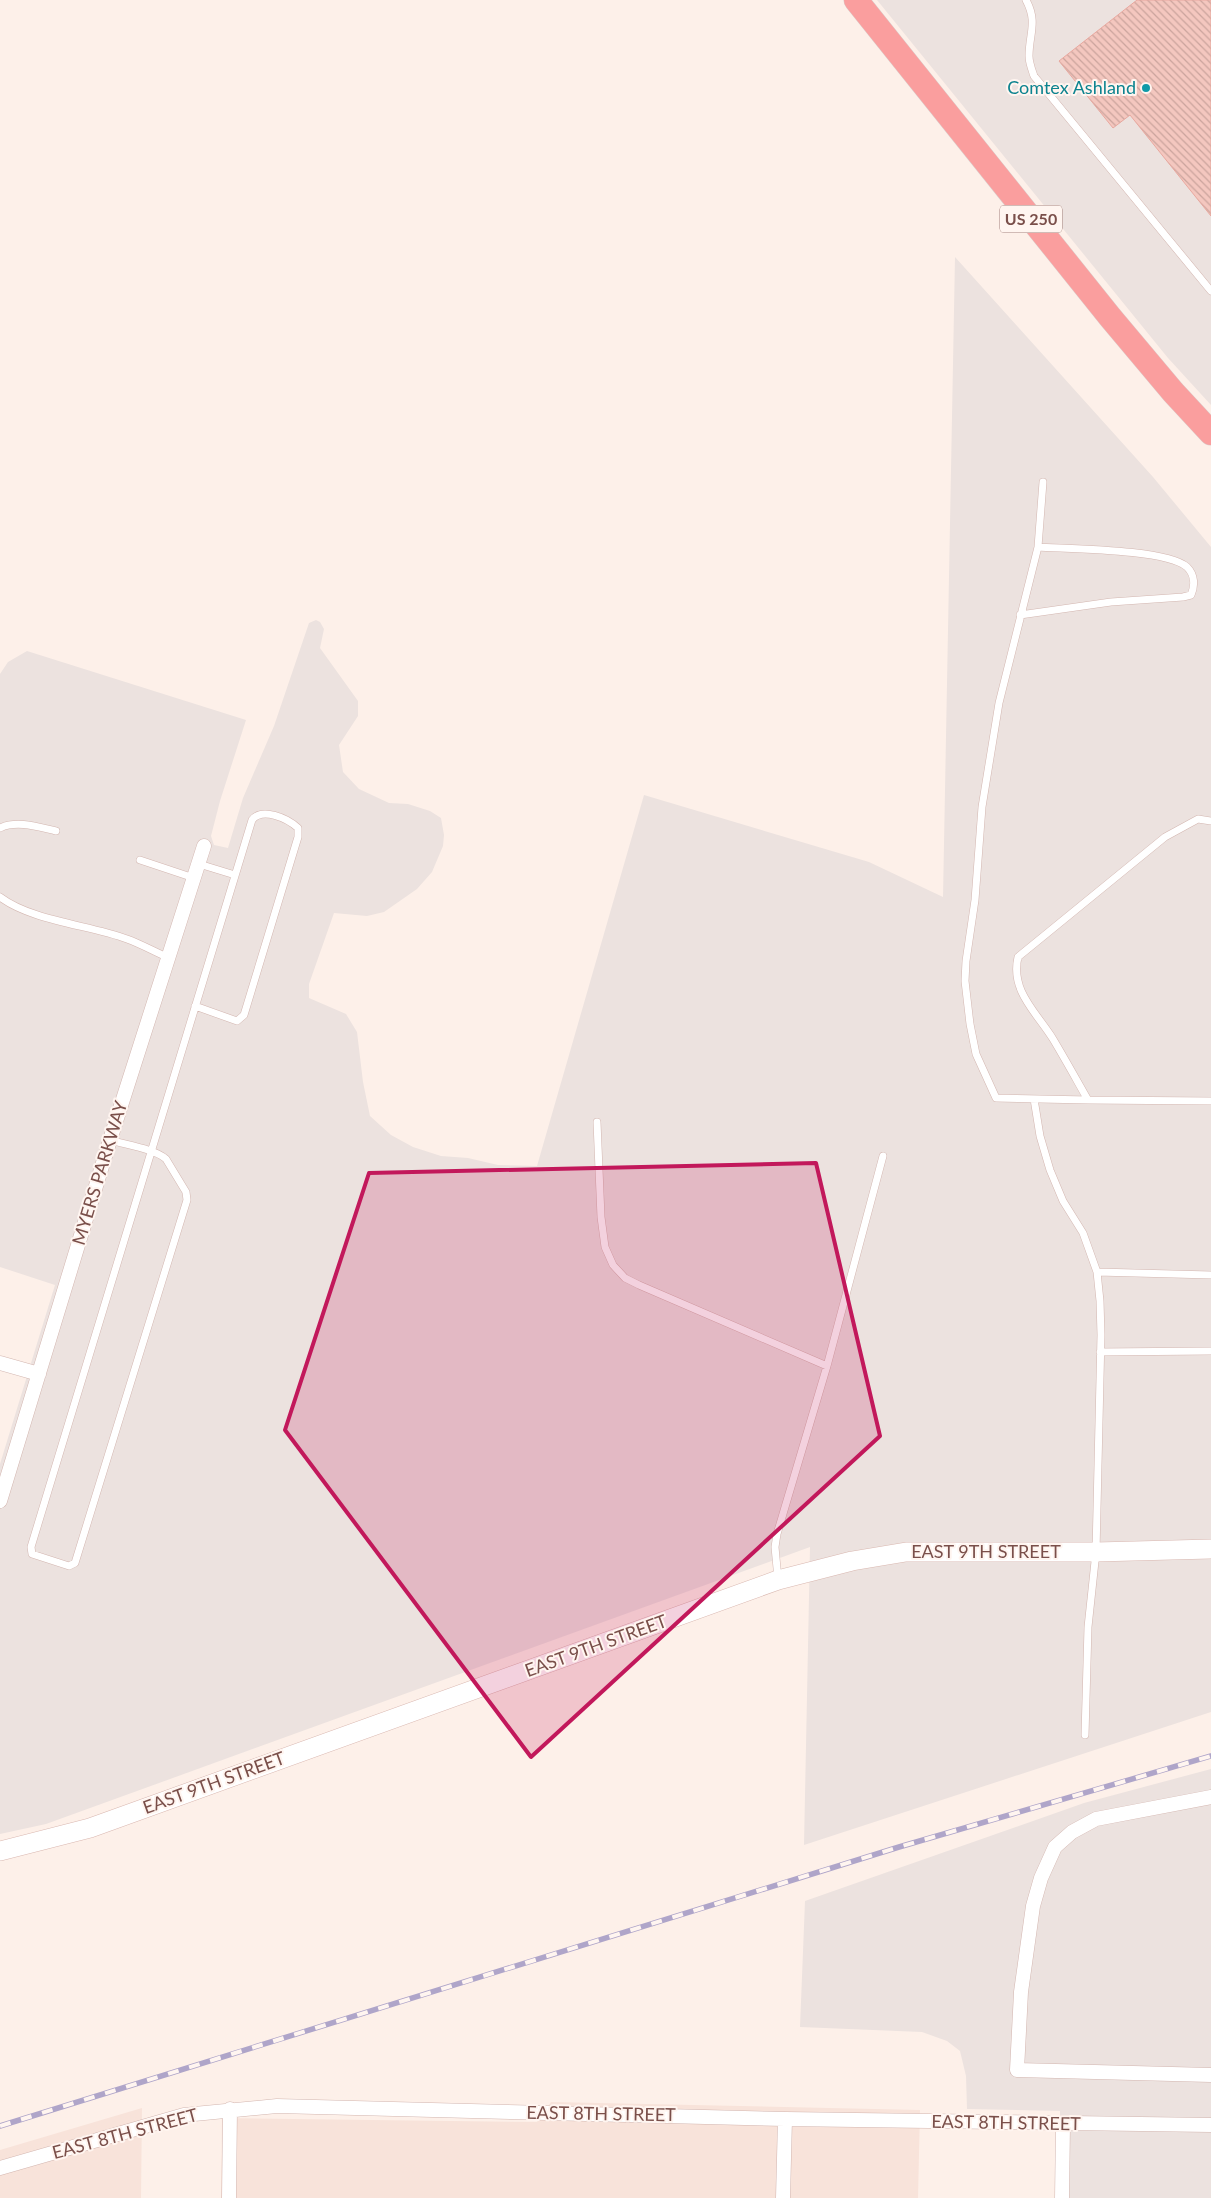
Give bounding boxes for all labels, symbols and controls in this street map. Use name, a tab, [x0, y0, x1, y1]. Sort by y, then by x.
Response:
place label: Comtex Ashland	[1007, 76, 1136, 98]
marker: Comtex Ashland	[1140, 82, 1152, 94]
road number: US 250	[1000, 205, 1062, 232]
street label: MYERS PARKWAY	[67, 1097, 132, 1247]
street label: EAST 9TH STREET	[911, 1540, 1061, 1562]
street label: EAST 9TH STREET	[522, 1609, 670, 1681]
street label: EAST 9TH STREET	[140, 1746, 288, 1818]
street label: EAST 8TH STREET	[526, 2101, 676, 2125]
street label: EAST 8TH STREET	[50, 2103, 200, 2163]
street label: EAST 8TH STREET	[931, 2110, 1081, 2134]

